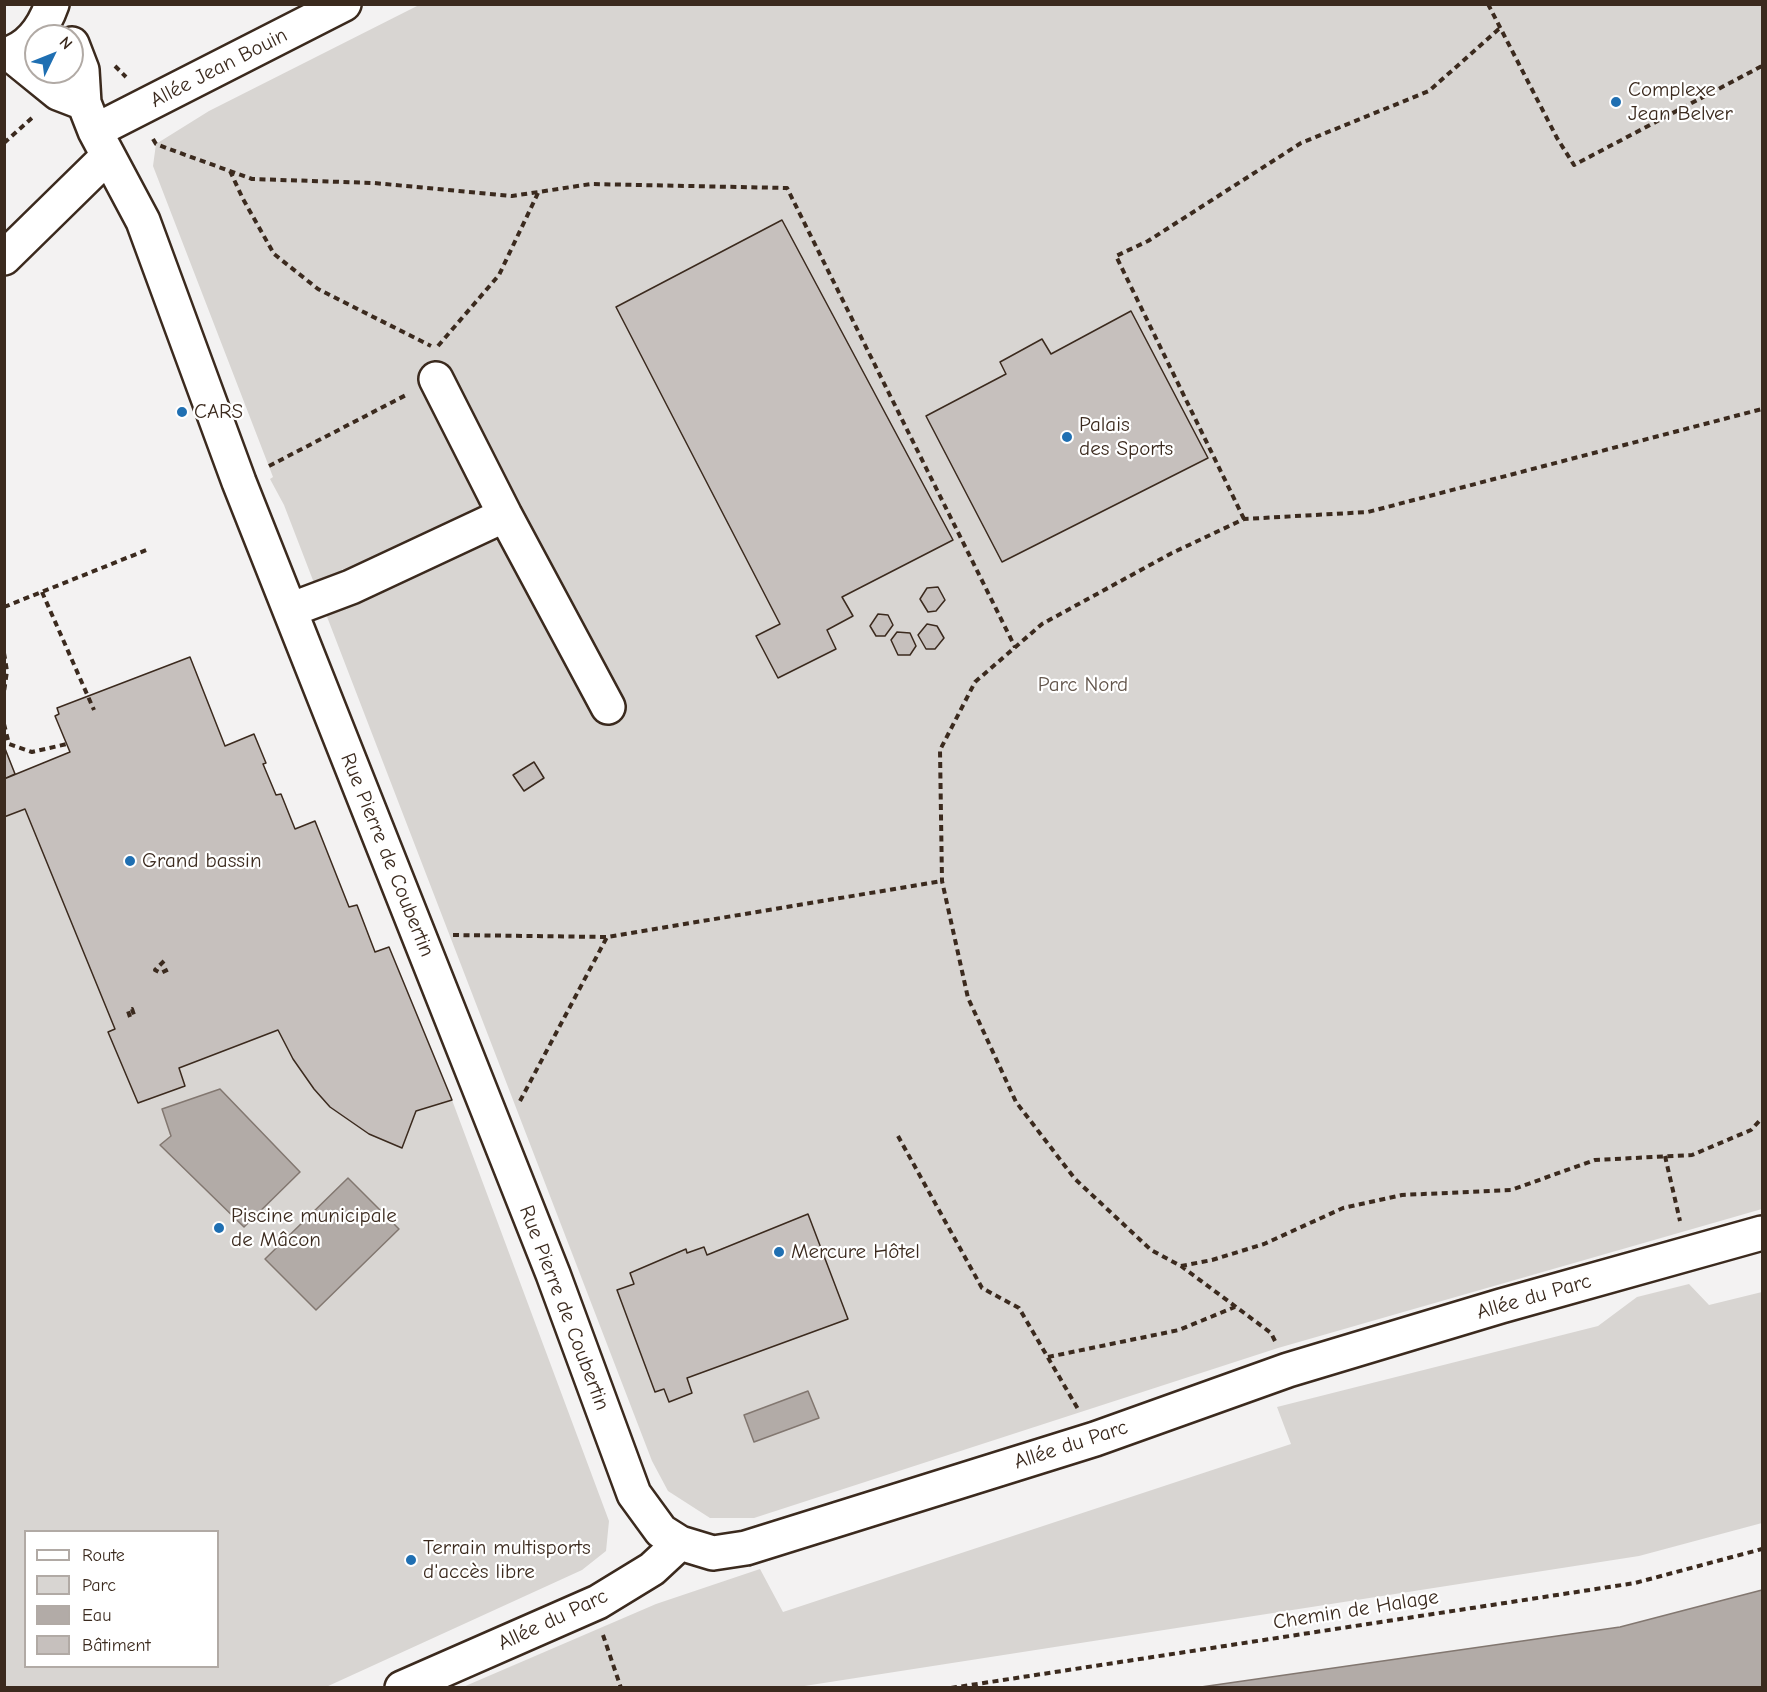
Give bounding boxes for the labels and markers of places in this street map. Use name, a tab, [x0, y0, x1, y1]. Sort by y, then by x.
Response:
place label: Complexe Jean Belver	[1628, 77, 1733, 127]
marker: Complexe Jean Belver	[1609, 95, 1623, 109]
place label: CARS	[194, 399, 243, 425]
marker: CARS	[175, 405, 189, 419]
place label: Palais des Sports	[1079, 412, 1173, 462]
marker: Palais des Sports	[1060, 430, 1074, 444]
place label: Grand bassin	[142, 848, 261, 874]
marker: Grand bassin	[123, 854, 137, 868]
place label: Piscine municipale de Mâcon	[231, 1203, 397, 1253]
marker: Piscine municipale de Mâcon	[212, 1221, 226, 1235]
place label: Mercure Hôtel	[791, 1239, 920, 1265]
marker: Mercure Hôtel	[772, 1245, 786, 1259]
place label: Terrain multisports d'accès libre	[423, 1535, 591, 1585]
marker: Terrain multisports d'accès libre	[404, 1553, 418, 1567]

